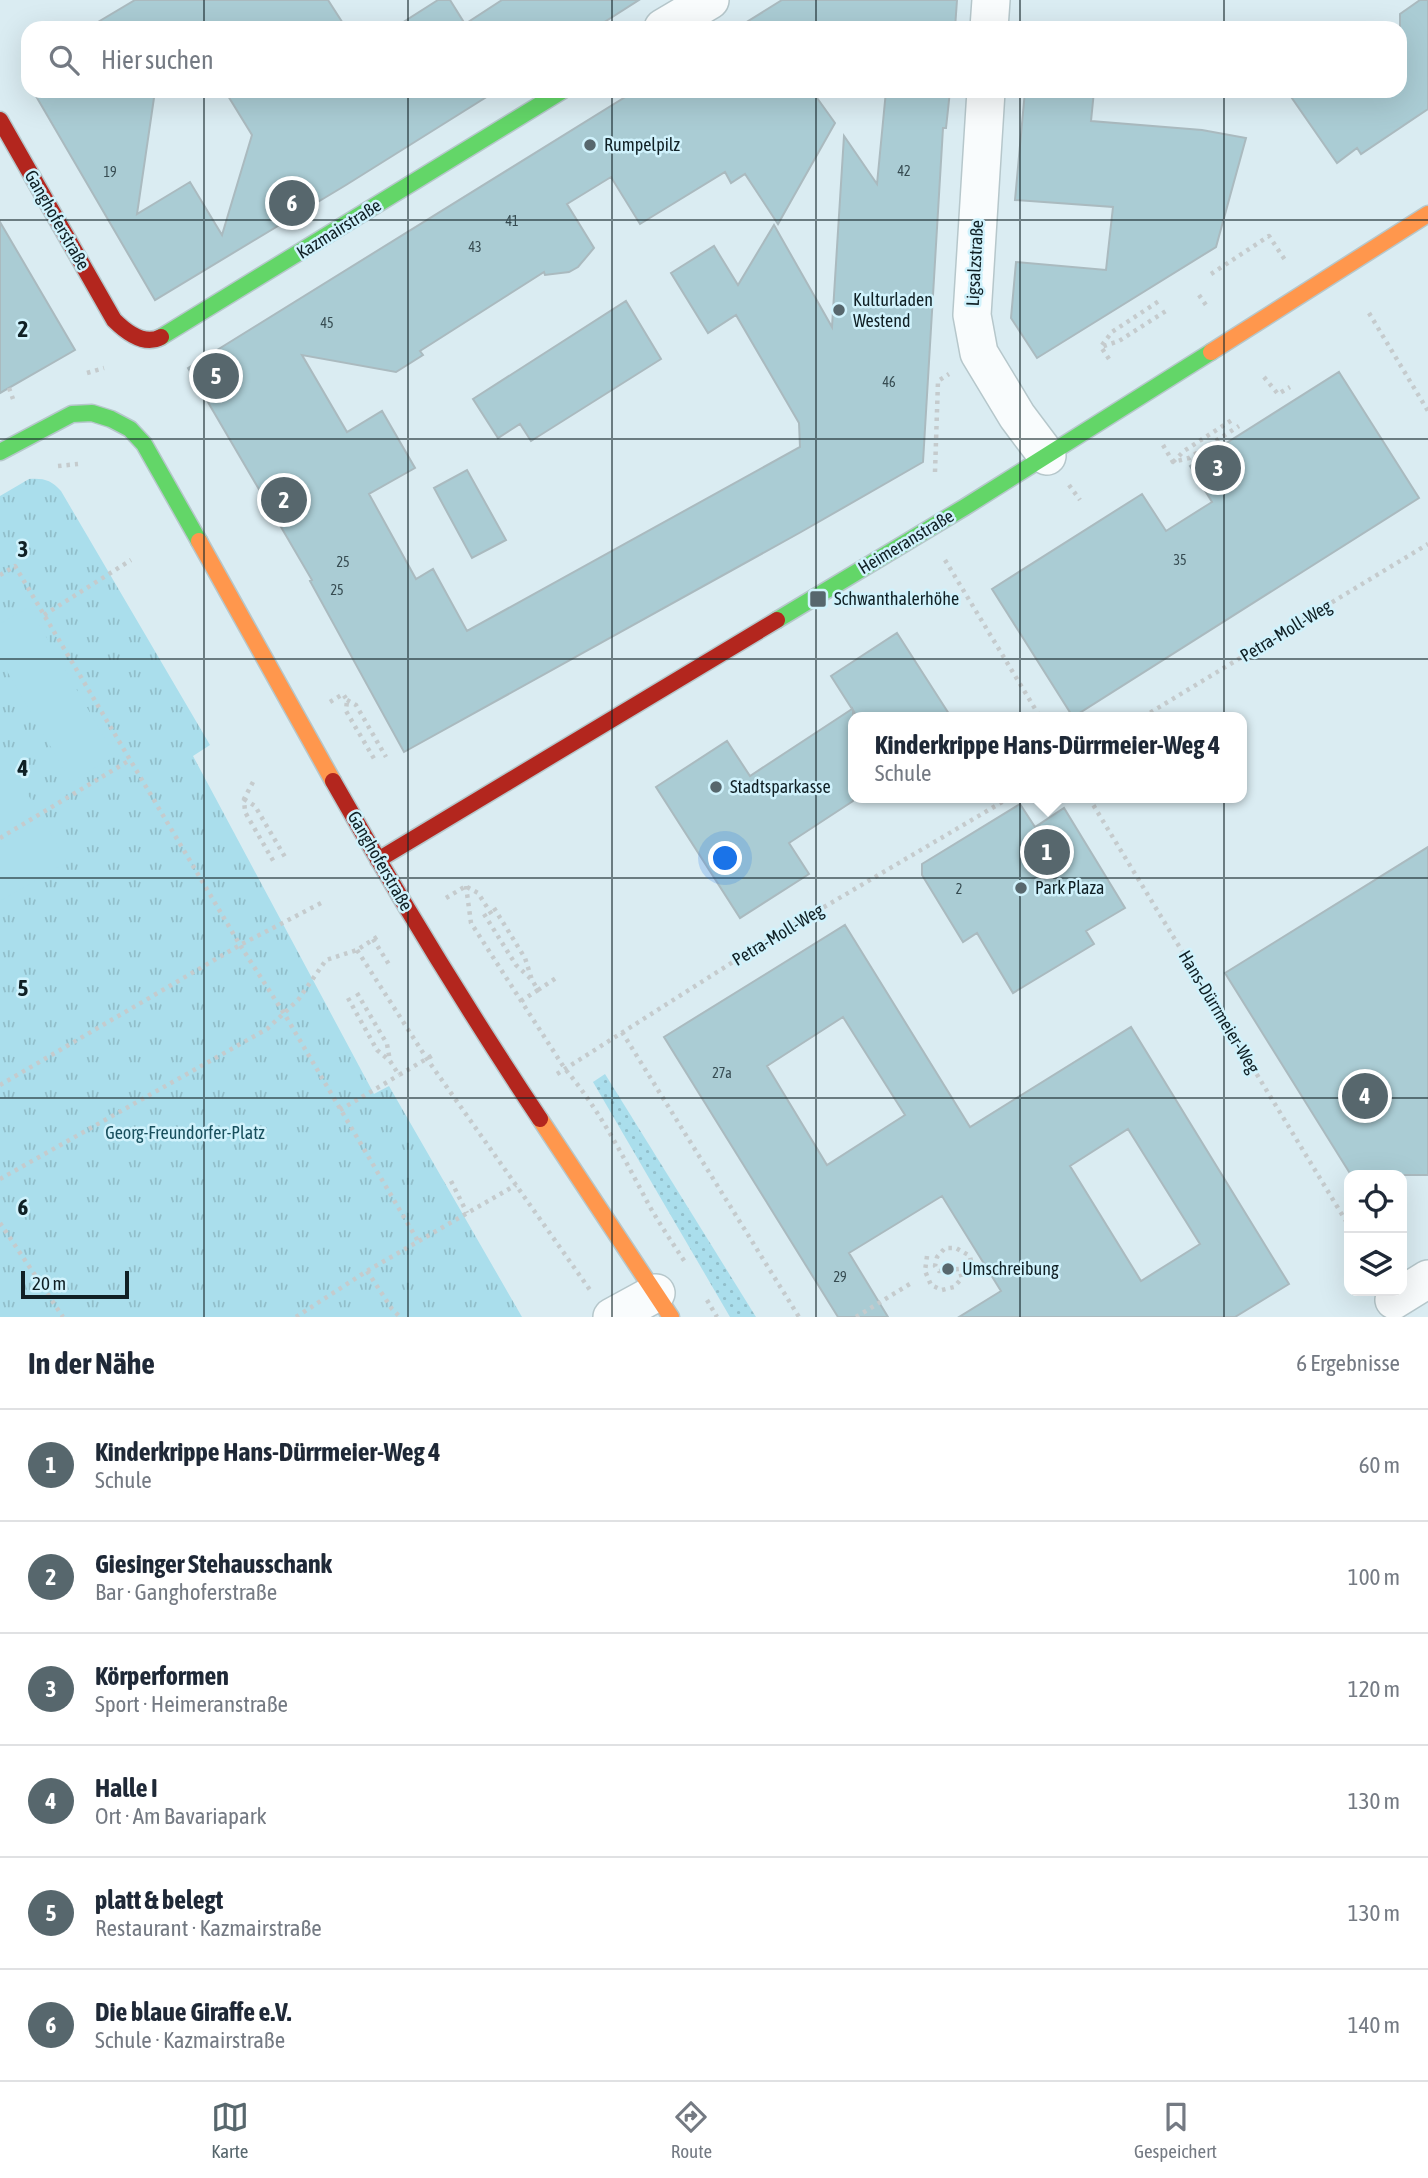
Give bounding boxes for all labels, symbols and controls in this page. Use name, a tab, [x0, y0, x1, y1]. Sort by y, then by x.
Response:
search box	[21, 21, 1407, 98]
icon: search	[45, 41, 83, 79]
text: Hier suchen	[101, 45, 214, 75]
place label: Rumpelpilz	[604, 134, 681, 155]
marker: Rumpelpilz	[582, 137, 598, 153]
house number: 42	[897, 163, 911, 179]
house number: 19	[103, 164, 117, 180]
street label: Ganghoferstraße	[20, 166, 94, 273]
pin: 6	[269, 177, 315, 229]
street label: Kazmairstraße	[293, 194, 385, 263]
house number: 41	[505, 213, 519, 229]
street label: Ligsalzstraße	[962, 219, 987, 307]
house number: 43	[468, 239, 482, 255]
place label: Kulturladen Westend	[853, 289, 933, 331]
marker: Kulturladen Westend	[831, 302, 847, 318]
house number: 45	[320, 315, 334, 331]
text: 2	[18, 316, 28, 342]
pin: 5	[193, 350, 239, 402]
house number: 46	[882, 374, 896, 390]
pin: 3	[1195, 442, 1241, 494]
pin: 2	[261, 474, 307, 526]
street label: Heimeranstraße	[854, 505, 957, 578]
text: 3	[18, 536, 28, 562]
house number: 35	[1173, 552, 1187, 568]
house number: 25	[336, 554, 350, 570]
house number: 25	[330, 582, 344, 598]
place label: Schwanthalerhöhe	[834, 588, 959, 609]
marker: Schwanthalerhöhe	[808, 589, 828, 609]
street label: Petra-Moll-Weg	[1236, 595, 1335, 666]
popup	[848, 712, 1247, 803]
text: Kinderkrippe Hans-Dürrmeier-Weg 4	[875, 730, 1220, 760]
text: 4	[17, 755, 29, 781]
text: Schule	[875, 760, 932, 786]
place label: Stadtsparkasse	[730, 776, 831, 797]
marker: Stadtsparkasse	[708, 779, 724, 795]
street label: Ganghoferstraße	[343, 807, 417, 914]
pin: 1	[1024, 826, 1070, 878]
your location	[708, 841, 742, 875]
place label: Park Plaza	[1035, 877, 1104, 898]
marker: Park Plaza	[1013, 880, 1029, 896]
house number: 2	[956, 881, 962, 897]
street label: Petra-Moll-Weg	[728, 899, 827, 970]
street label: Hans-Dürrmeier-Weg	[1175, 947, 1264, 1077]
text: 5	[18, 975, 29, 1001]
house number: 27a	[712, 1065, 732, 1081]
pin: 4	[1342, 1070, 1388, 1122]
park label: Georg-Freundorfer-Platz	[105, 1122, 265, 1143]
map controls	[1344, 1170, 1407, 1296]
button: locate	[1344, 1170, 1407, 1233]
text: 6	[18, 1194, 29, 1220]
button: layers	[1344, 1233, 1407, 1296]
place label: Umschreibung	[962, 1258, 1059, 1279]
marker: Umschreibung	[940, 1261, 956, 1277]
scale bar	[21, 1268, 130, 1300]
house number: 29	[833, 1269, 847, 1285]
text: 20 m	[32, 1272, 66, 1294]
text: In der Nähe	[28, 1346, 155, 1380]
text: 6 Ergebnisse	[1296, 1350, 1400, 1376]
text: Kinderkrippe Hans-Dürrmeier-Weg 4	[95, 1437, 441, 1467]
text: 1	[46, 1452, 56, 1478]
text: 60 m	[1359, 1452, 1400, 1478]
text: Schule	[95, 1467, 152, 1493]
text: Giesinger Stehausschank	[95, 1549, 332, 1579]
text: 2	[46, 1564, 56, 1590]
text: 100 m	[1348, 1564, 1400, 1590]
text: Bar · Ganghoferstraße	[95, 1579, 277, 1605]
text: Körperformen	[95, 1661, 229, 1691]
text: 3	[46, 1676, 56, 1702]
text: 120 m	[1348, 1676, 1400, 1702]
text: Sport · Heimeranstraße	[95, 1691, 288, 1717]
text: Halle I	[95, 1773, 158, 1803]
text: 4	[46, 1788, 56, 1814]
text: 130 m	[1348, 1788, 1400, 1814]
text: Ort · Am Bavariapark	[95, 1803, 267, 1829]
text: platt & belegt	[95, 1885, 223, 1915]
text: 5	[46, 1900, 56, 1926]
text: 130 m	[1348, 1900, 1400, 1926]
text: Restaurant · Kazmairstraße	[95, 1915, 322, 1941]
text: Die blaue Giraffe e.V.	[95, 1997, 291, 2027]
text: 6	[46, 2012, 56, 2038]
text: 140 m	[1348, 2012, 1400, 2038]
text: Schule · Kazmairstraße	[95, 2027, 285, 2053]
tab: Karte	[211, 2098, 249, 2162]
tab: Route	[671, 2098, 712, 2162]
tab: Gespeichert	[1134, 2098, 1217, 2162]

